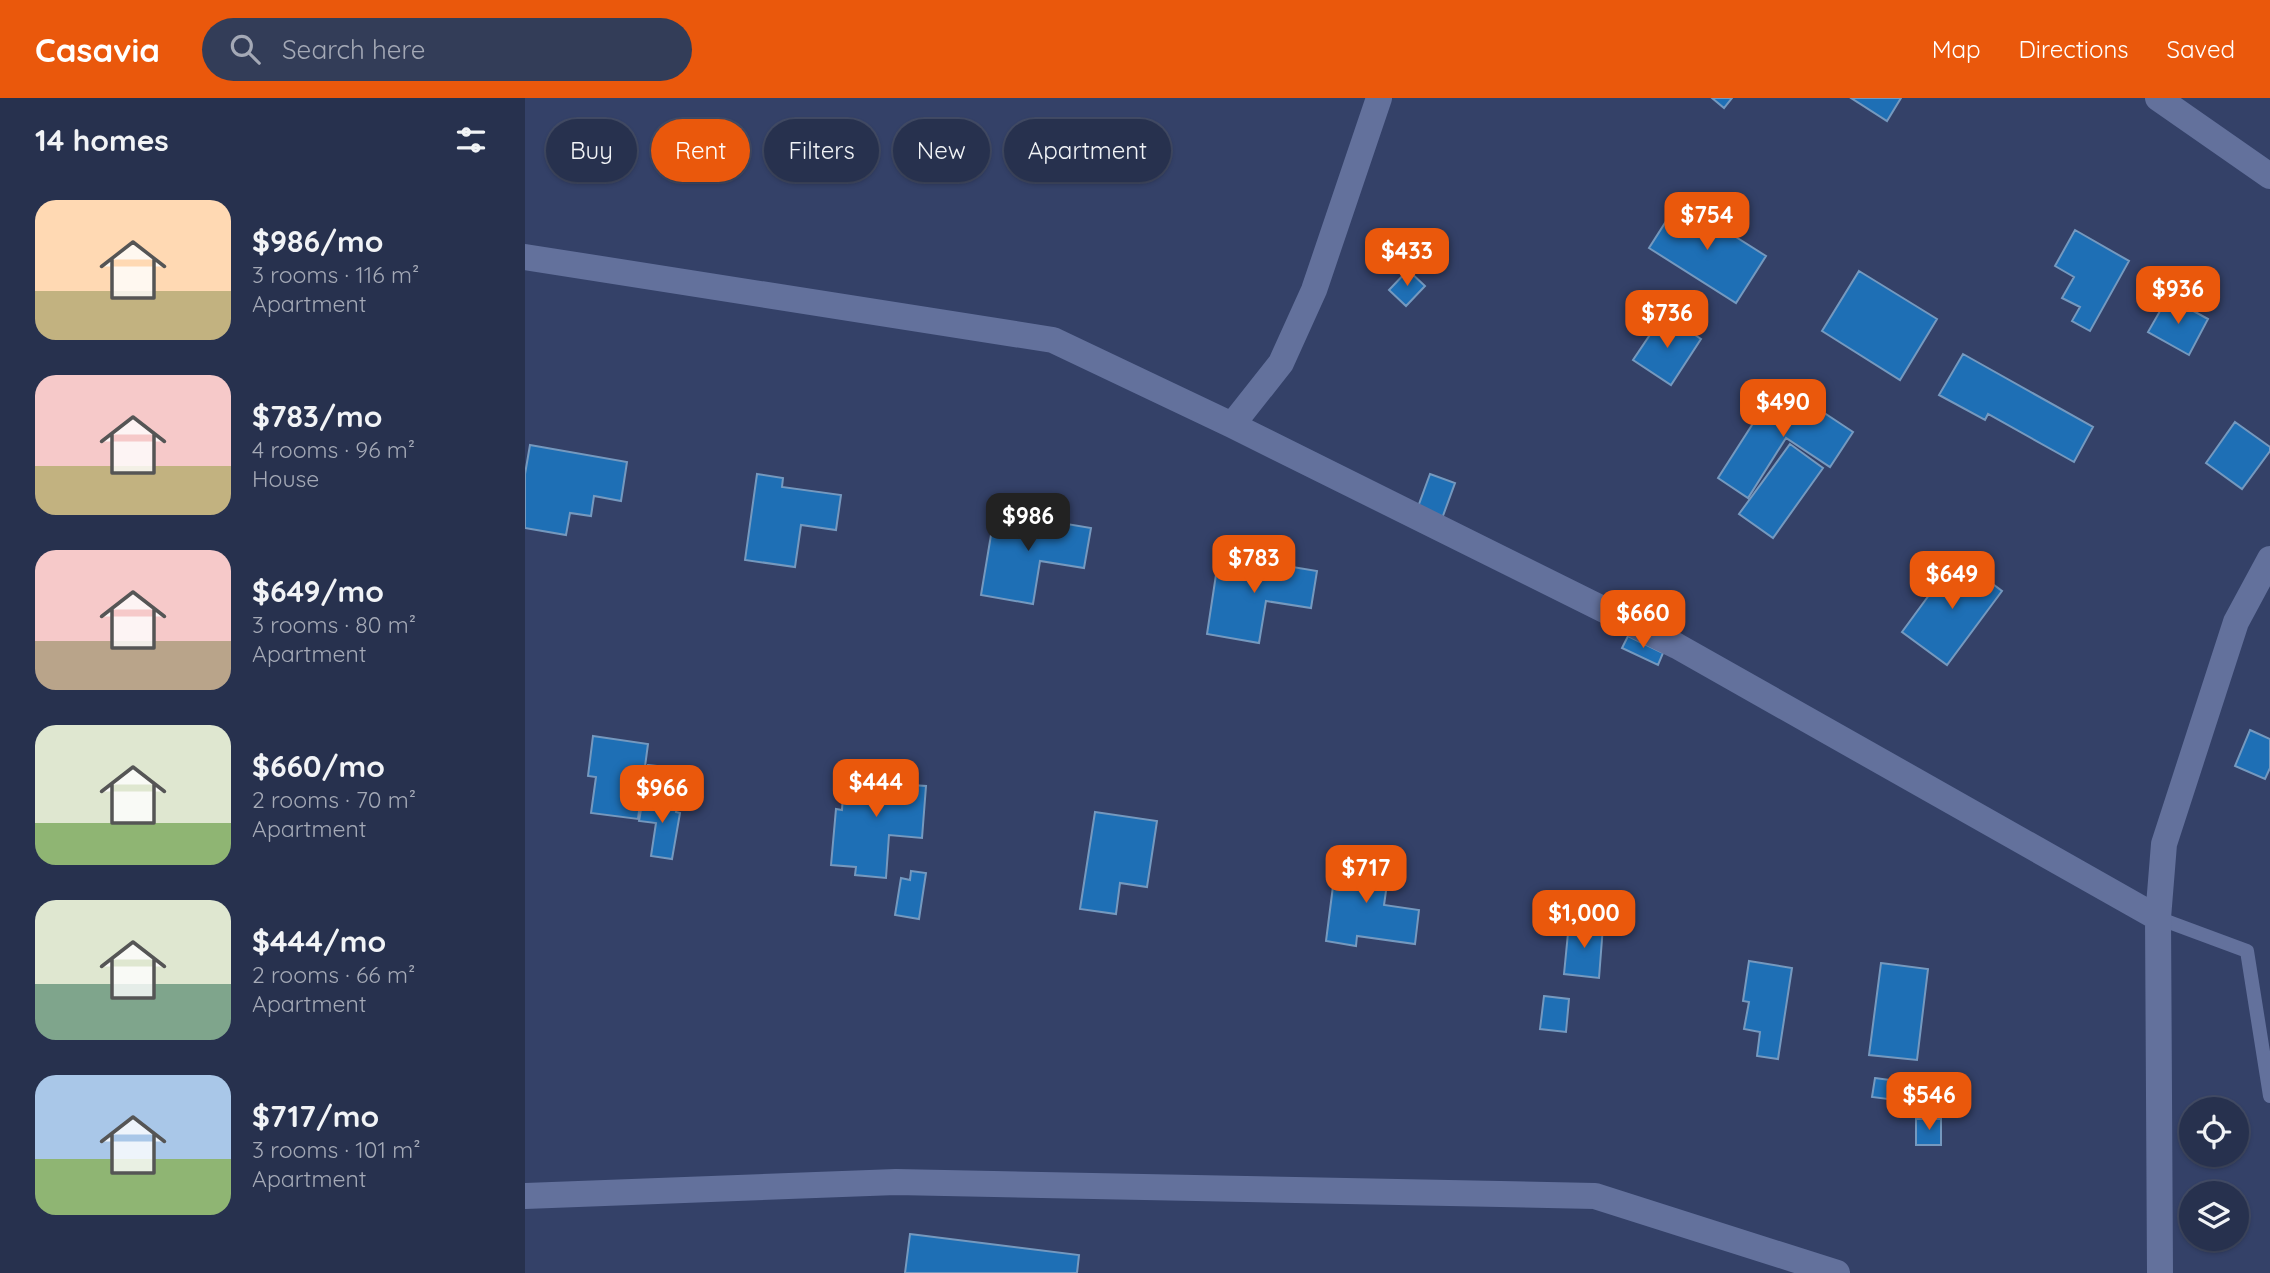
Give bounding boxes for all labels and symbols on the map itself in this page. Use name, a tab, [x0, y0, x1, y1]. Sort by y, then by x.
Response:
pin: $754	[1666, 192, 1748, 252]
pin: $433	[1366, 228, 1448, 288]
pin: $936	[2137, 266, 2219, 326]
pin: $736	[1626, 290, 1708, 350]
pin: $490	[1742, 380, 1824, 439]
pin: $986	[987, 494, 1069, 553]
pin: $783	[1213, 536, 1295, 595]
pin: $649	[1911, 552, 1993, 611]
pin: $660	[1602, 590, 1684, 650]
pin: $444	[835, 760, 917, 819]
pin: $966	[621, 766, 703, 825]
pin: $717	[1325, 846, 1407, 905]
pin: $1,000	[1527, 890, 1641, 950]
pin: $546	[1888, 1072, 1970, 1132]

